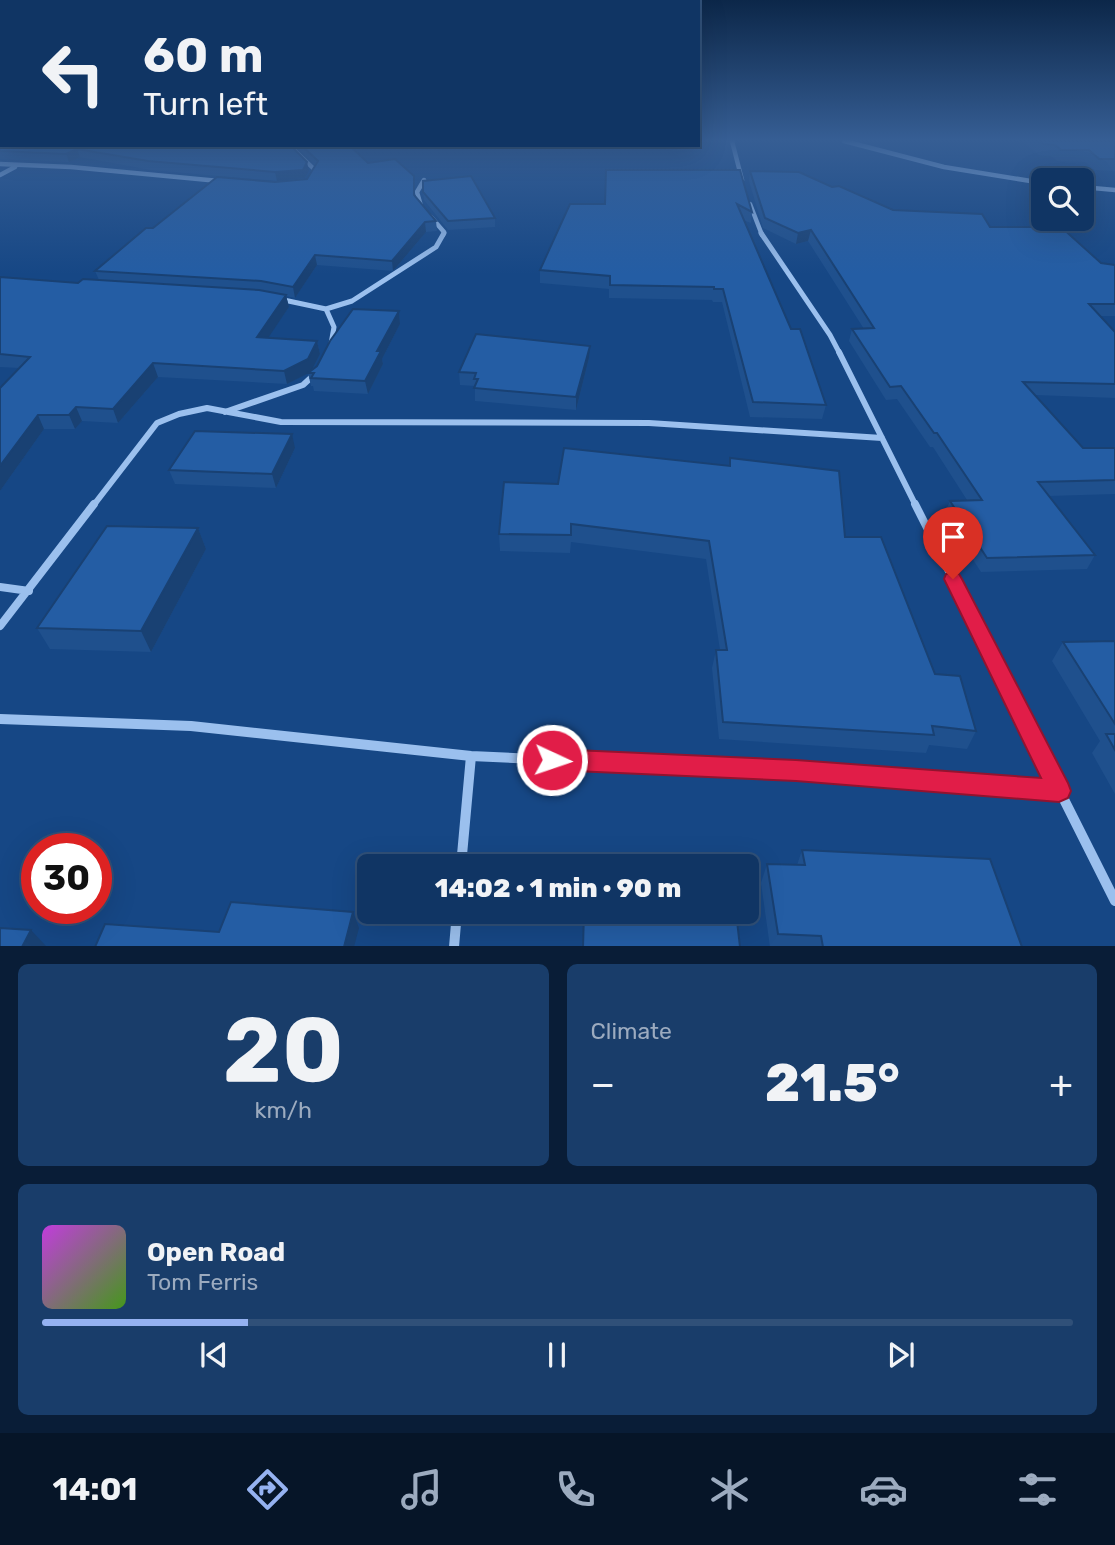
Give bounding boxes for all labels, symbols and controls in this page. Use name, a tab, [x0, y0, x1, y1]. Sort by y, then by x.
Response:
text: 60 m	[143, 26, 264, 84]
icon: left	[28, 28, 119, 119]
text: Turn left	[143, 85, 268, 123]
map controls	[1031, 168, 1094, 231]
button: search	[1031, 168, 1094, 231]
pin	[923, 507, 983, 579]
icon: arrive	[934, 518, 972, 556]
position arrow	[515, 723, 589, 797]
speed limit sign: 30	[21, 833, 112, 924]
text: 14:02 · 1 min · 90 m	[435, 873, 681, 904]
text: 20	[223, 996, 344, 1104]
text: Climate	[591, 1017, 672, 1045]
text: 21.5°	[765, 1052, 900, 1114]
text: −	[591, 1061, 615, 1107]
text: +	[1049, 1061, 1073, 1107]
text: km/h	[255, 1096, 312, 1124]
text: Open Road	[147, 1237, 285, 1268]
text: Tom Ferris	[147, 1268, 258, 1296]
icon: previous	[195, 1336, 233, 1374]
icon: pause	[538, 1336, 576, 1374]
icon: next	[882, 1336, 920, 1374]
icon: directions	[243, 1465, 292, 1514]
icon: music	[397, 1465, 446, 1514]
icon: phone	[551, 1465, 600, 1514]
icon: climate	[705, 1465, 754, 1514]
icon: car	[859, 1465, 908, 1514]
icon: filters	[1013, 1465, 1062, 1514]
text: 14:01	[53, 1470, 137, 1508]

